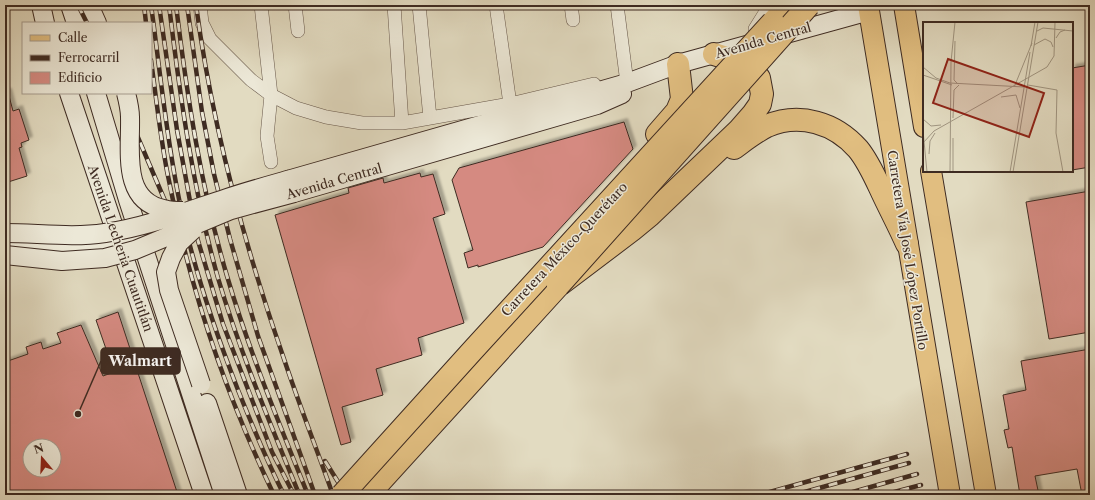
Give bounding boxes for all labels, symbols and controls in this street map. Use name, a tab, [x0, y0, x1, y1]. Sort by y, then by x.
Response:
street label: Avenida Central	[712, 19, 813, 62]
legend	[22, 22, 152, 94]
inset map	[923, 22, 1073, 172]
text: Calle	[58, 30, 88, 45]
text: Ferrocarril	[58, 50, 120, 65]
text: Edificio	[58, 70, 102, 85]
street label: Carretera Vía José López Portillo	[884, 149, 932, 351]
street label: Avenida Central	[283, 160, 384, 203]
street label: Avenida Lecheria Cuautitlán	[85, 161, 157, 334]
street label: Carretera México-Querétaro	[498, 179, 630, 319]
callout: Walmart	[101, 348, 180, 374]
text: Walmart	[107, 352, 172, 370]
north arrow	[22, 438, 62, 478]
text: N	[32, 440, 46, 457]

